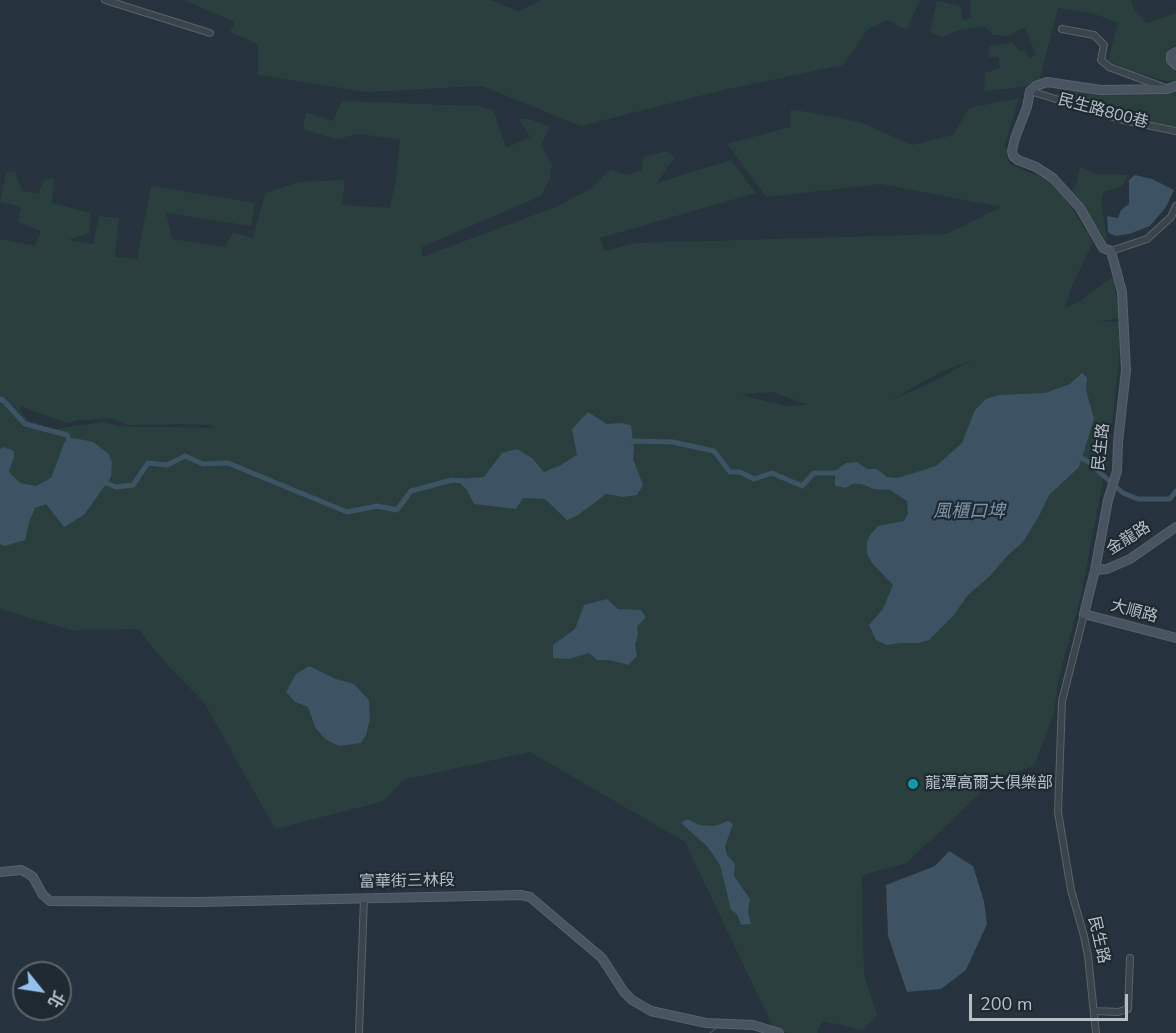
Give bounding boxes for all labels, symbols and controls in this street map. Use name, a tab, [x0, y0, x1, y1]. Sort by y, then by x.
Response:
street label: 民生路800巷	[1056, 91, 1150, 133]
street label: 民生路	[1090, 422, 1114, 472]
water label: 風櫃口埤	[933, 502, 1005, 524]
street label: 金龍路	[1104, 518, 1154, 560]
street label: 大順路	[1108, 597, 1160, 627]
place label: 龍潭高爾夫俱樂部	[925, 774, 1053, 794]
marker: 龍潭高爾夫俱樂部	[906, 777, 920, 791]
street label: 富華街三林段	[359, 872, 455, 892]
street label: 民生路	[1083, 914, 1113, 966]
north arrow	[12, 961, 72, 1021]
scale bar	[972, 982, 1131, 1020]
text: 北	[42, 987, 69, 1011]
text: 200 m	[980, 992, 1032, 1016]

